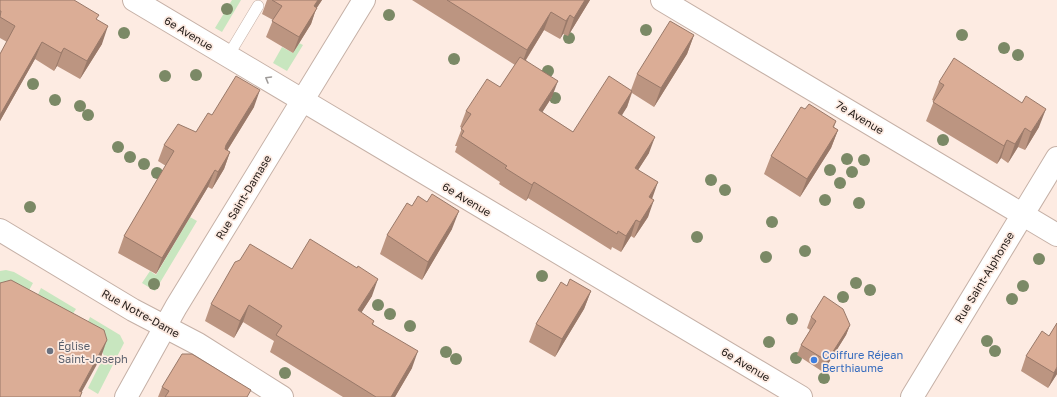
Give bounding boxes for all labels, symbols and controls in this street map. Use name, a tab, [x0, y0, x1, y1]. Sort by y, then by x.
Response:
street label: 6e Avenue	[162, 13, 216, 53]
one-way arrow	[265, 77, 272, 84]
street label: 7e Avenue	[834, 98, 886, 136]
street label: Rue Saint-Damase	[213, 152, 273, 242]
street label: 6e Avenue	[440, 179, 494, 219]
street label: Rue Saint-Alphonse	[952, 229, 1016, 325]
street label: Rue Notre-Dame	[100, 286, 182, 340]
place label: Église Saint-Joseph	[58, 339, 128, 365]
street label: 6e Avenue	[719, 344, 773, 384]
marker: Église Saint-Joseph	[45, 346, 55, 356]
place label: Coiffure Réjean Berthiaume	[822, 348, 903, 374]
marker: Coiffure Réjean Berthiaume	[809, 355, 819, 365]

